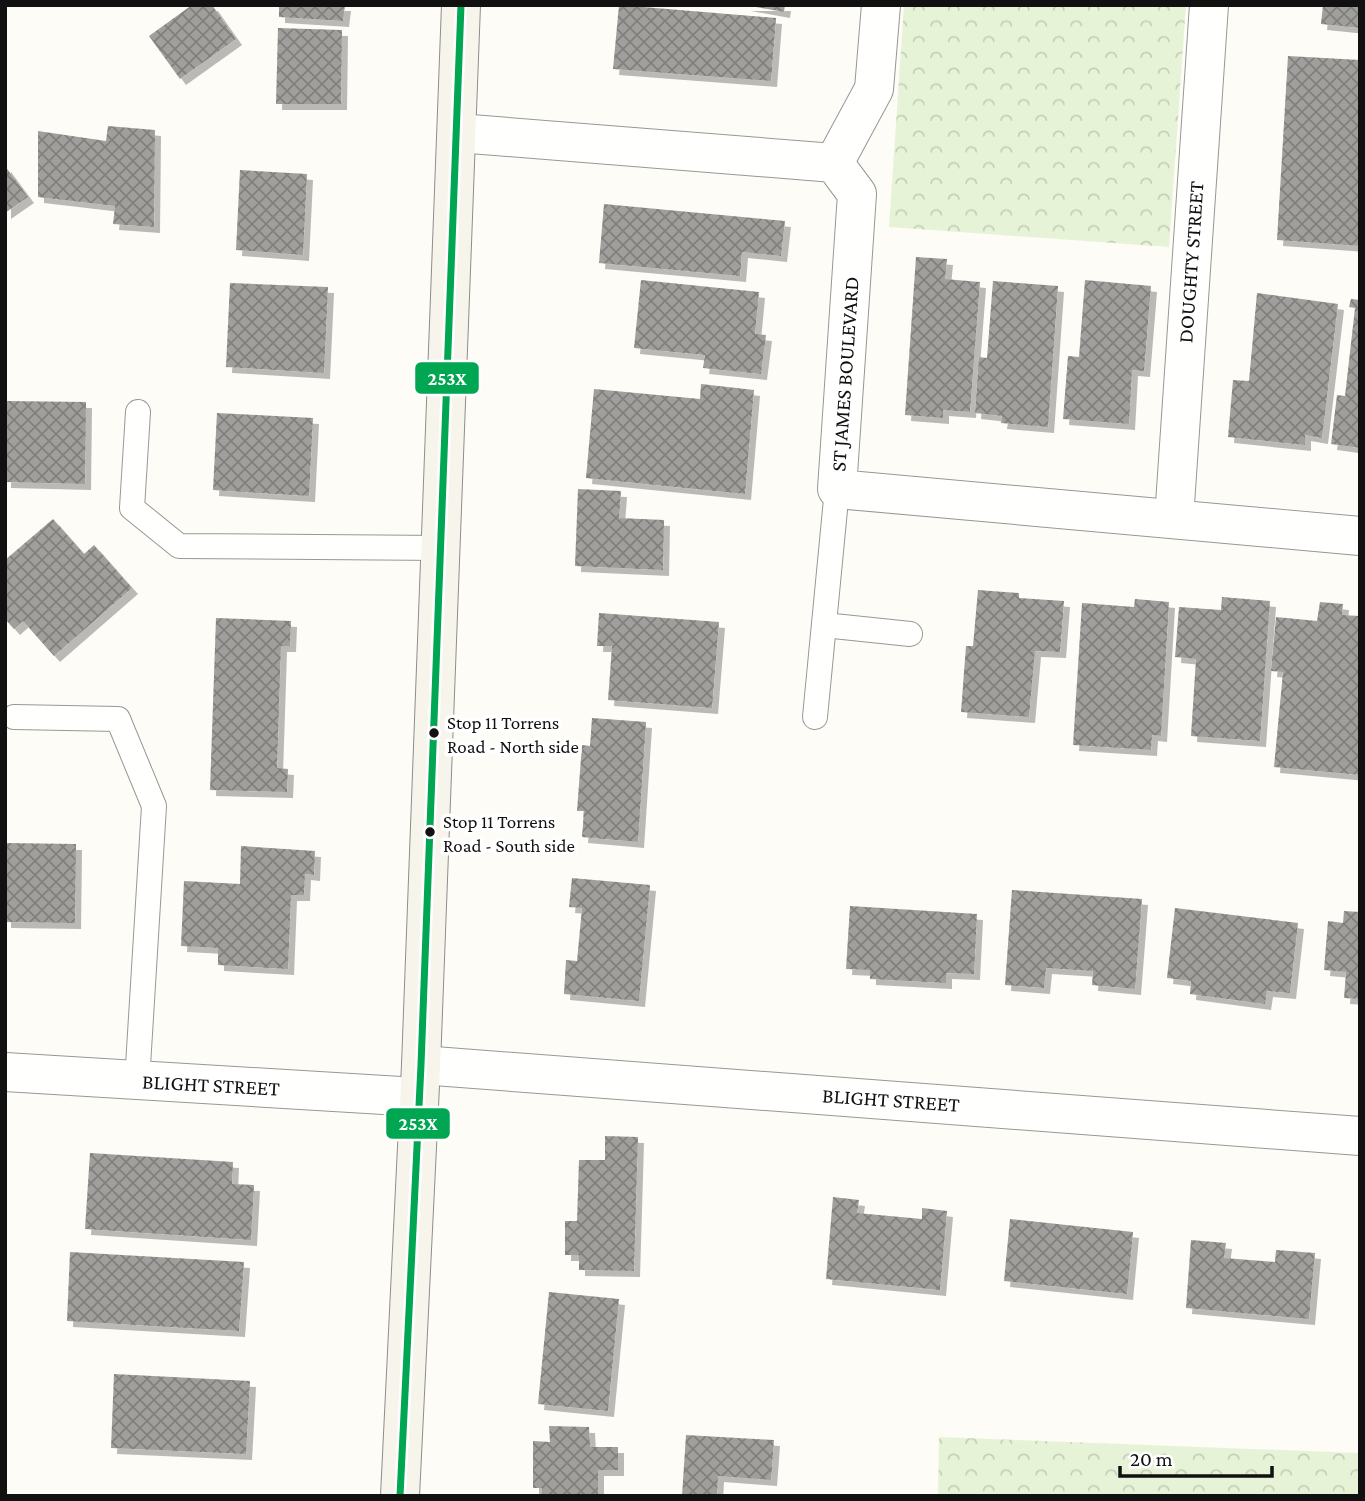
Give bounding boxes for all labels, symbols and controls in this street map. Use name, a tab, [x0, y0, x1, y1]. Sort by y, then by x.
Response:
street label: DOUGHTY STREET	[1173, 180, 1209, 344]
street label: ST JAMES BOULEVARD	[826, 276, 864, 472]
line badge: 253X	[414, 361, 480, 395]
text: 253X	[428, 368, 467, 389]
place label: Stop 11 Torrens Road - North side	[447, 712, 579, 757]
marker: Stop 11 Torrens Road - North side	[427, 726, 441, 740]
place label: Stop 11 Torrens Road - South side	[443, 811, 575, 856]
marker: Stop 11 Torrens Road - South side	[423, 825, 437, 839]
street label: BLIGHT STREET	[142, 1069, 281, 1101]
street label: BLIGHT STREET	[821, 1083, 961, 1117]
line badge: 253X	[385, 1107, 451, 1140]
text: 253X	[399, 1113, 438, 1134]
scale bar	[1120, 1434, 1272, 1478]
text: 20 m	[1130, 1447, 1173, 1471]

